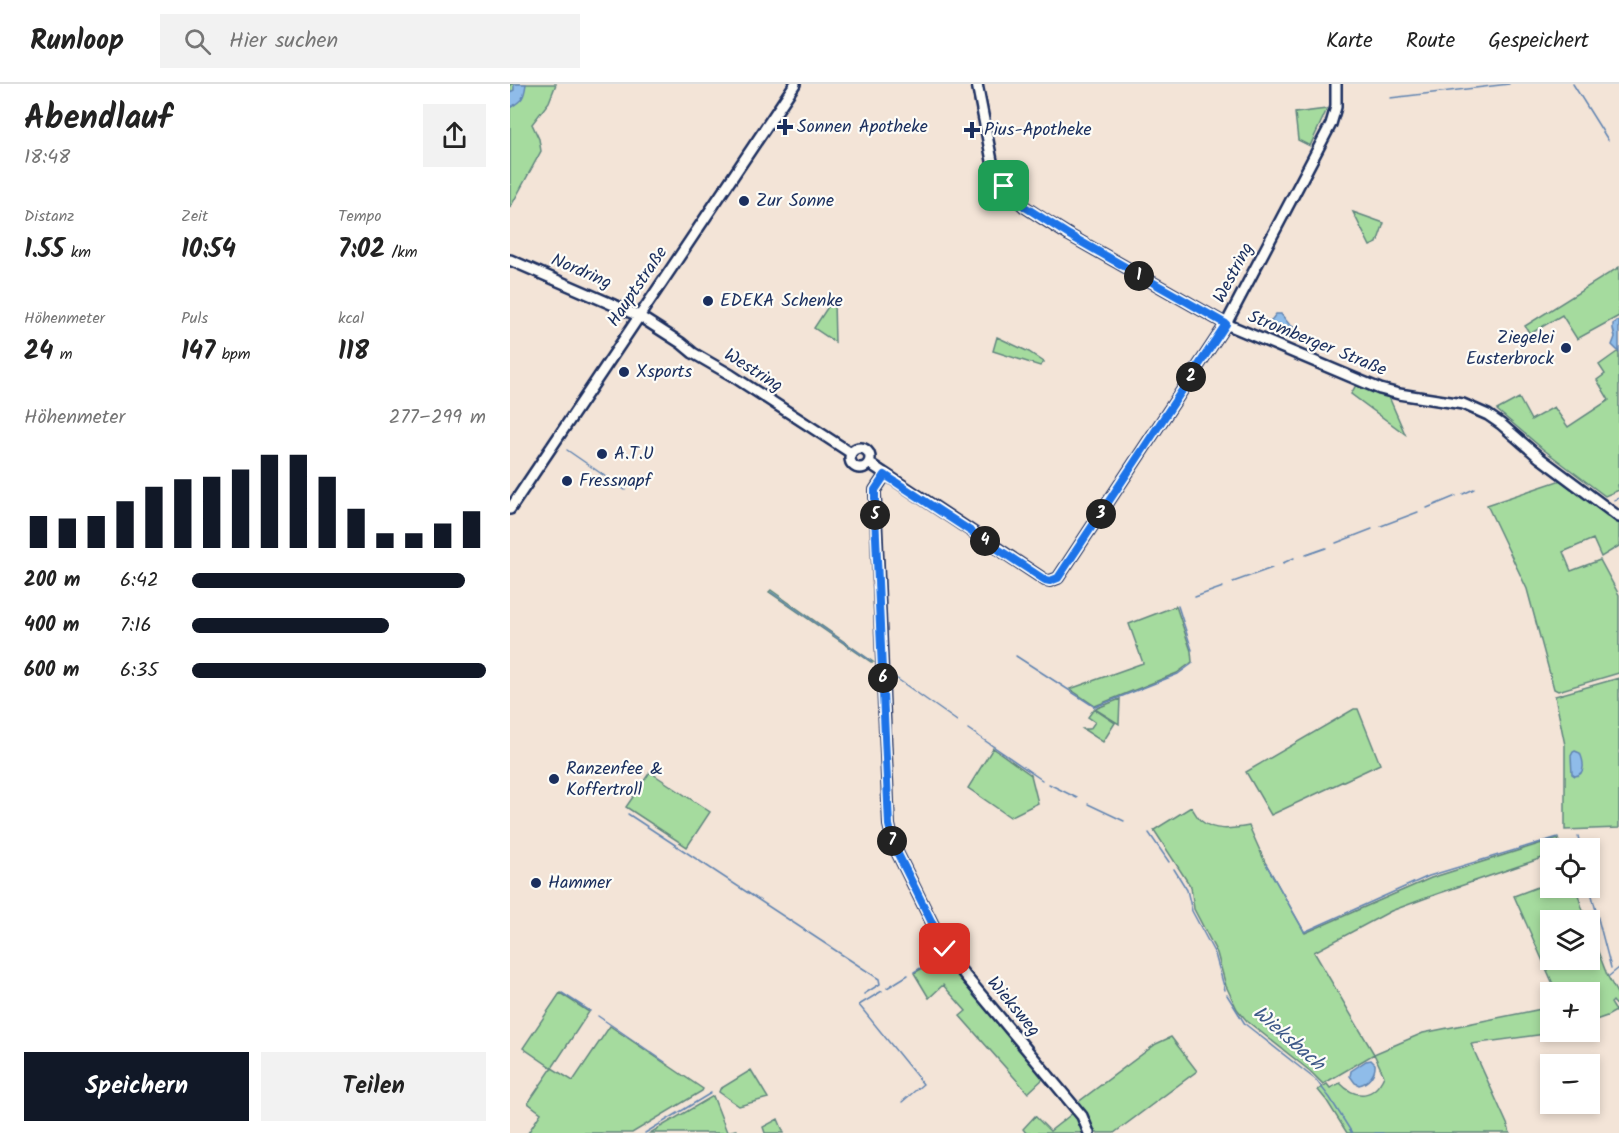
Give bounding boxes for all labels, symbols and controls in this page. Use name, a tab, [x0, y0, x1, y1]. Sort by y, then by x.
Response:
search box	[160, 14, 580, 68]
text: Runloop	[30, 19, 124, 64]
text: Hier suchen	[229, 24, 338, 59]
icon: search	[181, 25, 214, 58]
text: Karte	[1326, 25, 1373, 58]
text: Route	[1406, 25, 1455, 58]
text: Gespeichert	[1488, 25, 1589, 58]
text: Abendlauf	[24, 93, 172, 146]
button: share	[423, 104, 486, 167]
place label: Sonnen Apotheke	[797, 113, 928, 142]
place label: Pius-Apotheke	[984, 116, 1092, 145]
marker: Sonnen Apotheke	[778, 120, 792, 134]
marker: Pius-Apotheke	[965, 123, 979, 137]
text: 18:48	[24, 142, 70, 174]
pin	[978, 160, 1029, 211]
icon: arrive	[987, 169, 1020, 202]
place label: Zur Sonne	[756, 187, 834, 216]
marker: Zur Sonne	[737, 194, 751, 208]
text: Distanz	[24, 204, 74, 229]
text: Zeit	[181, 204, 208, 229]
text: Tempo	[338, 204, 381, 229]
text: 1.55	[24, 229, 64, 271]
text: 10:54	[181, 229, 236, 271]
text: 7:02	[338, 229, 385, 271]
street label: Westring	[1206, 237, 1262, 309]
text: km	[64, 240, 91, 265]
text: /km	[385, 240, 418, 265]
street label: Hauptstraße	[600, 241, 676, 333]
street label: Nordring	[546, 246, 616, 298]
pin: 1	[1124, 261, 1154, 291]
text: 1	[1137, 263, 1141, 288]
place label: EDEKA Schenke	[720, 287, 843, 316]
marker: EDEKA Schenke	[701, 294, 715, 308]
street label: Stromberger Straße	[1243, 303, 1391, 385]
text: Höhenmeter	[24, 306, 105, 331]
text: Puls	[181, 306, 208, 331]
text: kcal	[338, 306, 364, 331]
place label: Ziegelei Eusterbrock	[1466, 324, 1555, 374]
text: 24	[24, 331, 53, 373]
text: 147	[181, 331, 215, 373]
text: 118	[338, 331, 369, 373]
street label: Westring	[718, 341, 788, 401]
marker: Ziegelei Eusterbrock	[1559, 341, 1573, 355]
text: m	[53, 342, 72, 367]
text: bpm	[215, 342, 251, 367]
place label: Xsports	[636, 358, 693, 387]
pin: 2	[1176, 362, 1206, 392]
text: 2	[1186, 364, 1196, 389]
marker: Xsports	[617, 365, 631, 379]
text: Höhenmeter	[24, 402, 125, 434]
text: 277–299 m	[389, 402, 486, 434]
place label: A.T.U	[614, 440, 654, 469]
marker: A.T.U	[595, 447, 609, 461]
place label: Fressnapf	[579, 467, 653, 496]
marker: Fressnapf	[560, 474, 574, 488]
pin: 3	[1086, 499, 1116, 529]
pin: 5	[860, 500, 890, 530]
text: 3	[1097, 501, 1105, 526]
text: 5	[871, 502, 879, 527]
pin: 4	[970, 526, 1000, 556]
text: 4	[981, 528, 989, 553]
text: 200 m	[24, 565, 80, 597]
text: 6:42	[120, 565, 159, 597]
text: 400 m	[24, 610, 80, 642]
text: 7:16	[120, 610, 152, 642]
text: 600 m	[24, 655, 79, 687]
text: 6:35	[120, 655, 158, 687]
pin: 6	[868, 663, 898, 693]
text: 6	[879, 665, 887, 690]
place label: Ranzenfee & Koffertroll	[566, 755, 663, 805]
marker: Ranzenfee & Koffertroll	[547, 772, 561, 786]
pin: 7	[877, 826, 907, 856]
text: 7	[888, 828, 896, 853]
map controls	[1540, 838, 1600, 1114]
button: locate	[1540, 838, 1600, 898]
place label: Hammer	[548, 869, 612, 898]
marker: Hammer	[529, 876, 543, 890]
button: layers	[1540, 910, 1600, 970]
pin	[919, 923, 970, 974]
icon: check	[928, 932, 961, 965]
street label: Wieksweg	[979, 970, 1047, 1044]
button: +	[1540, 982, 1600, 1042]
water label: Wieksbach	[1245, 998, 1333, 1081]
button: Speichern	[24, 1052, 249, 1121]
button: Teilen	[261, 1052, 486, 1121]
button: −	[1540, 1054, 1600, 1114]

